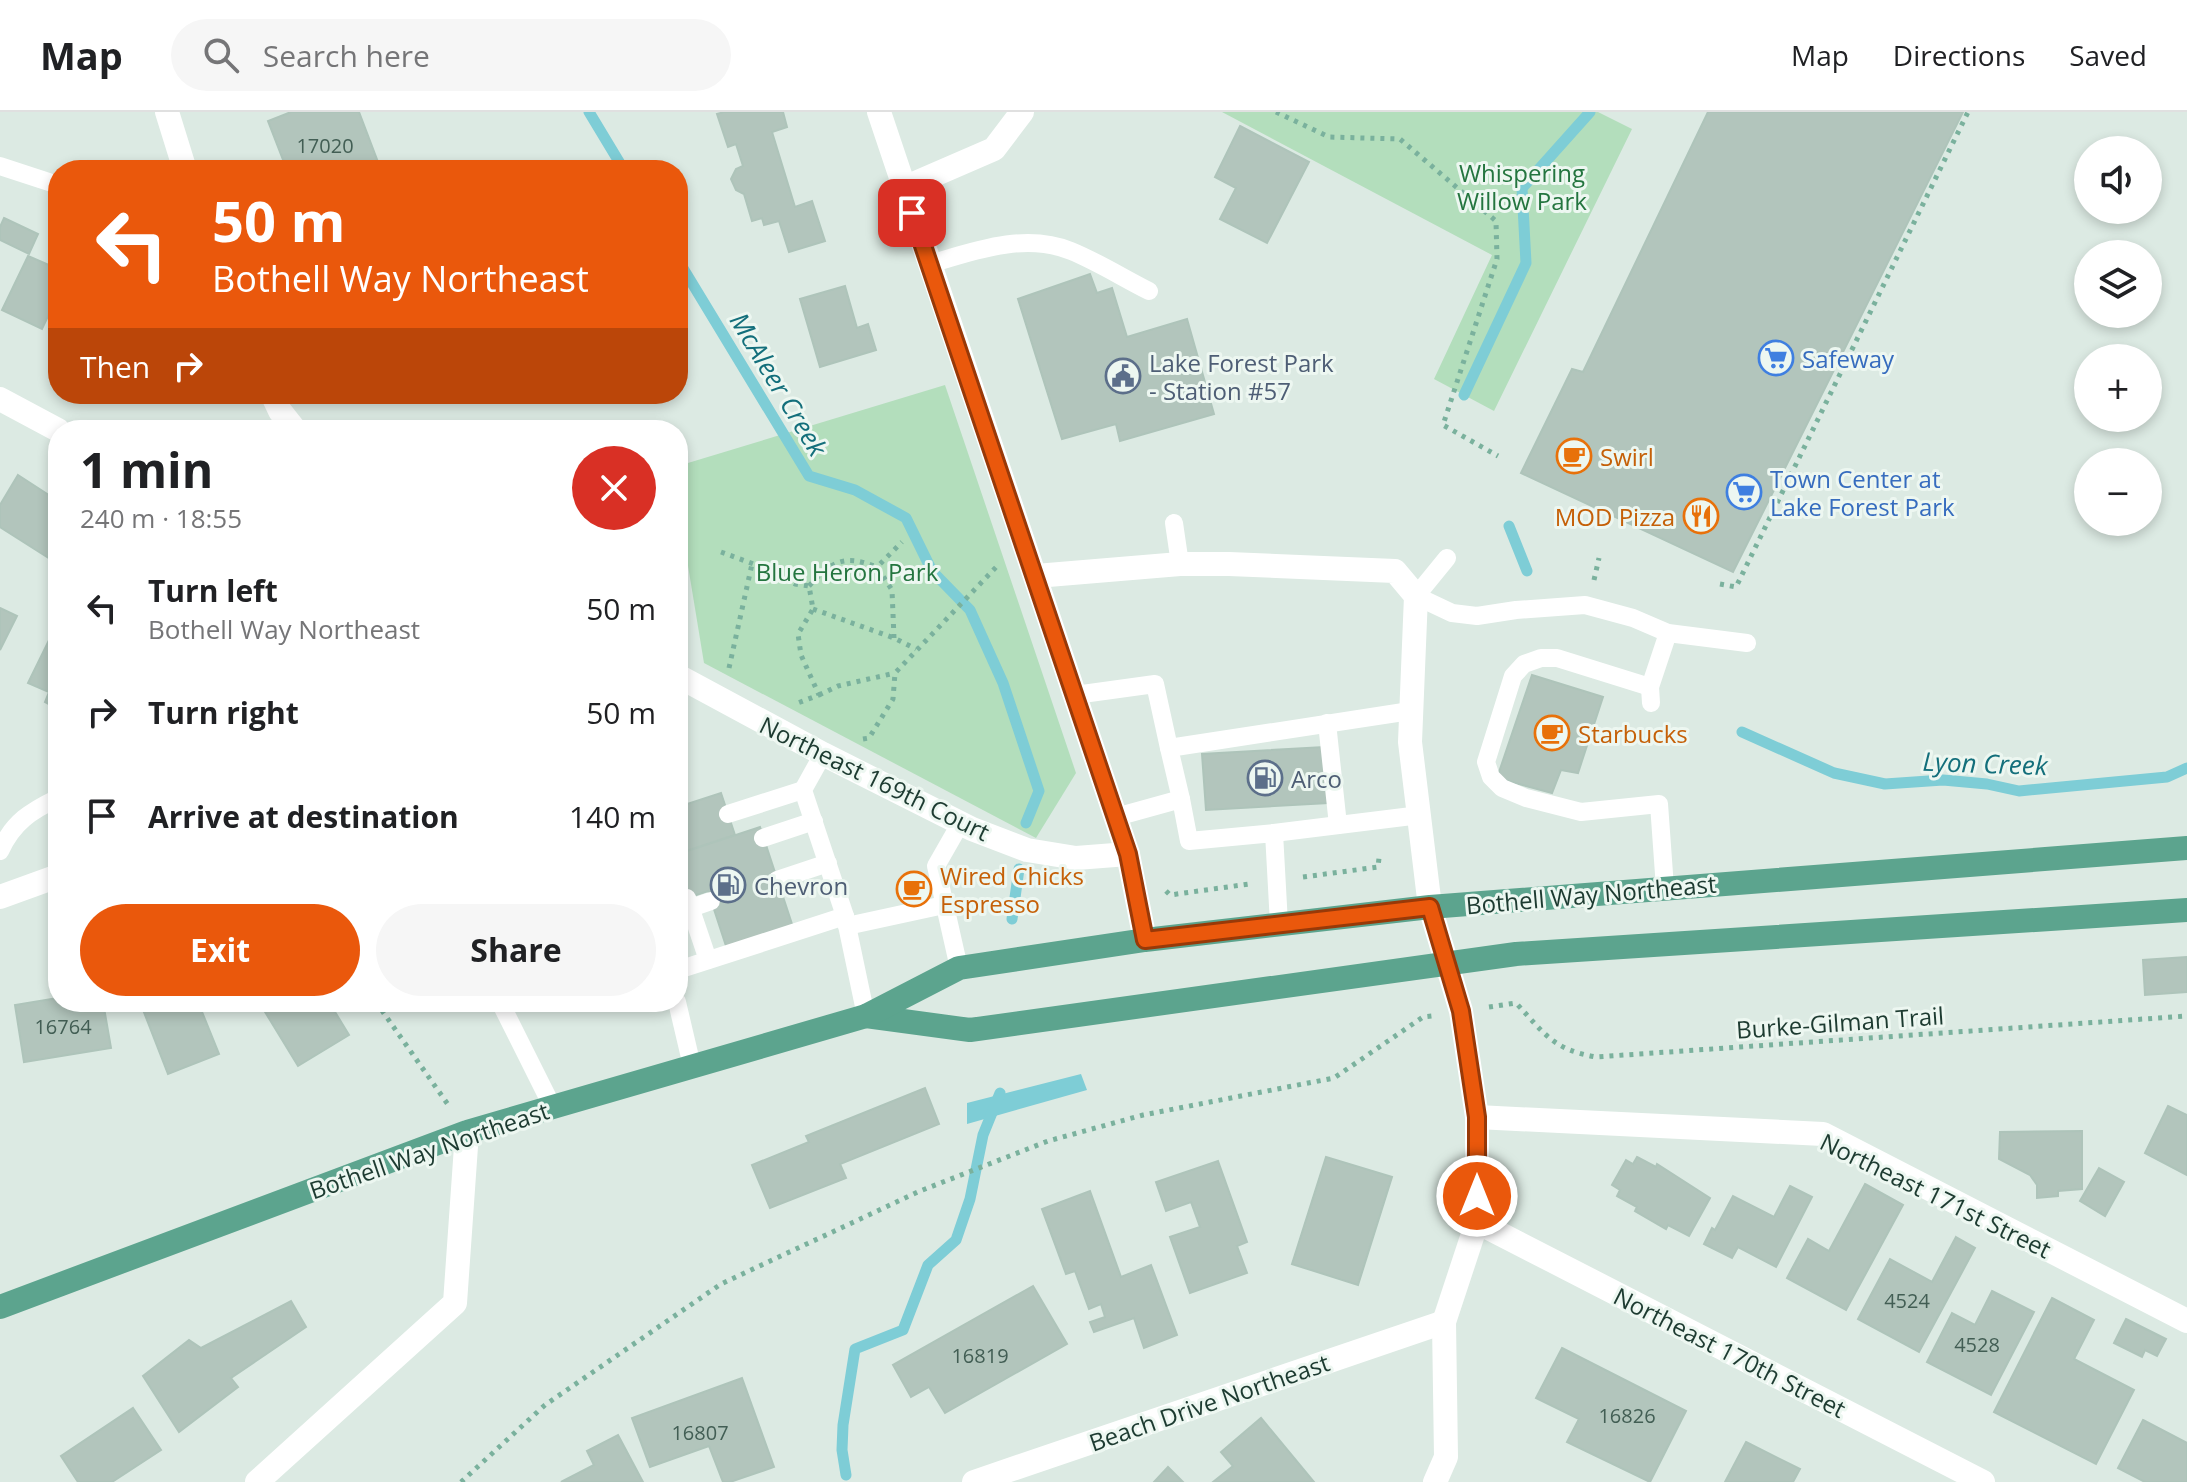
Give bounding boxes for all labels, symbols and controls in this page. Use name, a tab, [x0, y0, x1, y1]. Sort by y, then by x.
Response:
search box	[171, 19, 731, 91]
text: Map	[40, 29, 123, 81]
icon: search	[199, 33, 243, 77]
text: Search here	[263, 35, 430, 76]
text: Map	[1791, 36, 1849, 74]
text: Directions	[1893, 36, 2025, 74]
text: Saved	[2069, 36, 2147, 74]
house number: 17020	[296, 132, 354, 159]
map controls	[2074, 136, 2162, 536]
button: sound	[2074, 136, 2162, 224]
park label: Whispering Willow Park	[1457, 156, 1587, 217]
pin	[878, 179, 946, 247]
text: 50 m	[212, 182, 346, 258]
icon: arrive	[890, 191, 934, 235]
icon: left	[80, 192, 184, 296]
button: layers	[2074, 240, 2162, 328]
text: Bothell Way Northeast	[212, 254, 589, 303]
water label: McAleer Creek	[722, 305, 837, 464]
supermarket icon: Safeway	[1757, 339, 1795, 377]
place label: Safeway	[1802, 342, 1895, 375]
icon: right	[166, 344, 210, 388]
button: +	[2074, 344, 2162, 432]
text: Then	[80, 346, 150, 387]
place label: Lake Forest Park - Station #57	[1149, 346, 1334, 407]
public building icon: Lake Forest Park - Station #57	[1104, 357, 1142, 395]
text: 1 min	[80, 437, 213, 502]
cafe icon: Swirl	[1555, 437, 1593, 475]
place label: Swirl	[1600, 440, 1654, 473]
button: close	[572, 446, 656, 530]
button: −	[2074, 448, 2162, 536]
place label: Town Center at Lake Forest Park	[1770, 462, 1955, 523]
supermarket icon: Town Center at Lake Forest Park	[1725, 473, 1763, 511]
restaurant icon: MOD Pizza	[1682, 497, 1720, 535]
text: 240 m · 18:55	[80, 500, 242, 536]
place label: MOD Pizza	[1555, 500, 1675, 533]
park label: Blue Heron Park	[756, 555, 939, 588]
text: Turn left	[148, 570, 278, 611]
icon: left	[80, 586, 124, 630]
text: 50 m	[586, 588, 656, 629]
text: Bothell Way Northeast	[148, 611, 420, 647]
icon: right	[80, 690, 124, 734]
text: Turn right	[148, 692, 299, 733]
text: 50 m	[586, 692, 656, 733]
street label: Northeast 169th Court	[755, 708, 995, 848]
cafe icon: Starbucks	[1533, 714, 1571, 752]
place label: Starbucks	[1578, 717, 1688, 750]
water label: Lyon Creek	[1922, 743, 2049, 783]
fuel station icon: Arco	[1246, 759, 1284, 797]
place label: Arco	[1291, 762, 1342, 795]
icon: arrive	[80, 794, 124, 838]
text: Arrive at destination	[148, 796, 459, 837]
text: 140 m	[569, 796, 656, 837]
place label: Wired Chicks Espresso	[940, 859, 1084, 920]
fuel station icon: Chevron	[709, 866, 747, 904]
street label: Bothell Way Northeast	[1464, 867, 1718, 921]
place label: Chevron	[754, 869, 848, 902]
cafe icon: Wired Chicks Espresso	[895, 870, 933, 908]
button: Exit	[80, 904, 360, 996]
button: Share	[376, 904, 656, 996]
street label: Burke-Gilman Trail	[1735, 998, 1945, 1046]
house number: 16764	[34, 1013, 92, 1040]
street label: Bothell Way Northeast	[305, 1094, 553, 1206]
street label: Northeast 171st Street	[1815, 1125, 2057, 1265]
position arrow	[1435, 1154, 1519, 1238]
street label: Northeast 170th Street	[1608, 1279, 1852, 1425]
house number: 4524	[1884, 1287, 1930, 1314]
house number: 4528	[1954, 1331, 2000, 1358]
house number: 16819	[951, 1342, 1009, 1369]
street label: Beach Drive Northeast	[1084, 1345, 1334, 1459]
house number: 16826	[1598, 1402, 1656, 1429]
house number: 16807	[671, 1419, 729, 1446]

